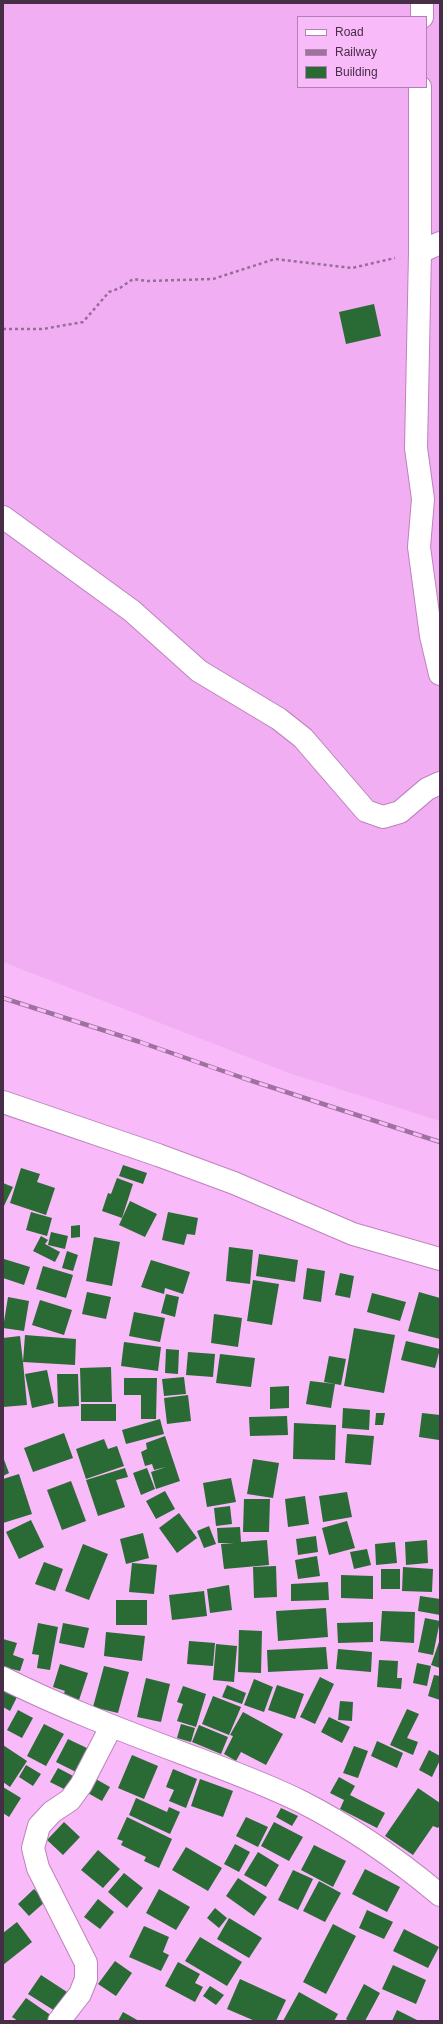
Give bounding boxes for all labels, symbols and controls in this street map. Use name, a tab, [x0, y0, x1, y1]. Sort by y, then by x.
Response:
legend	[297, 16, 427, 88]
text: Road	[335, 25, 364, 39]
text: Railway	[335, 45, 377, 59]
text: Building	[335, 65, 378, 79]

